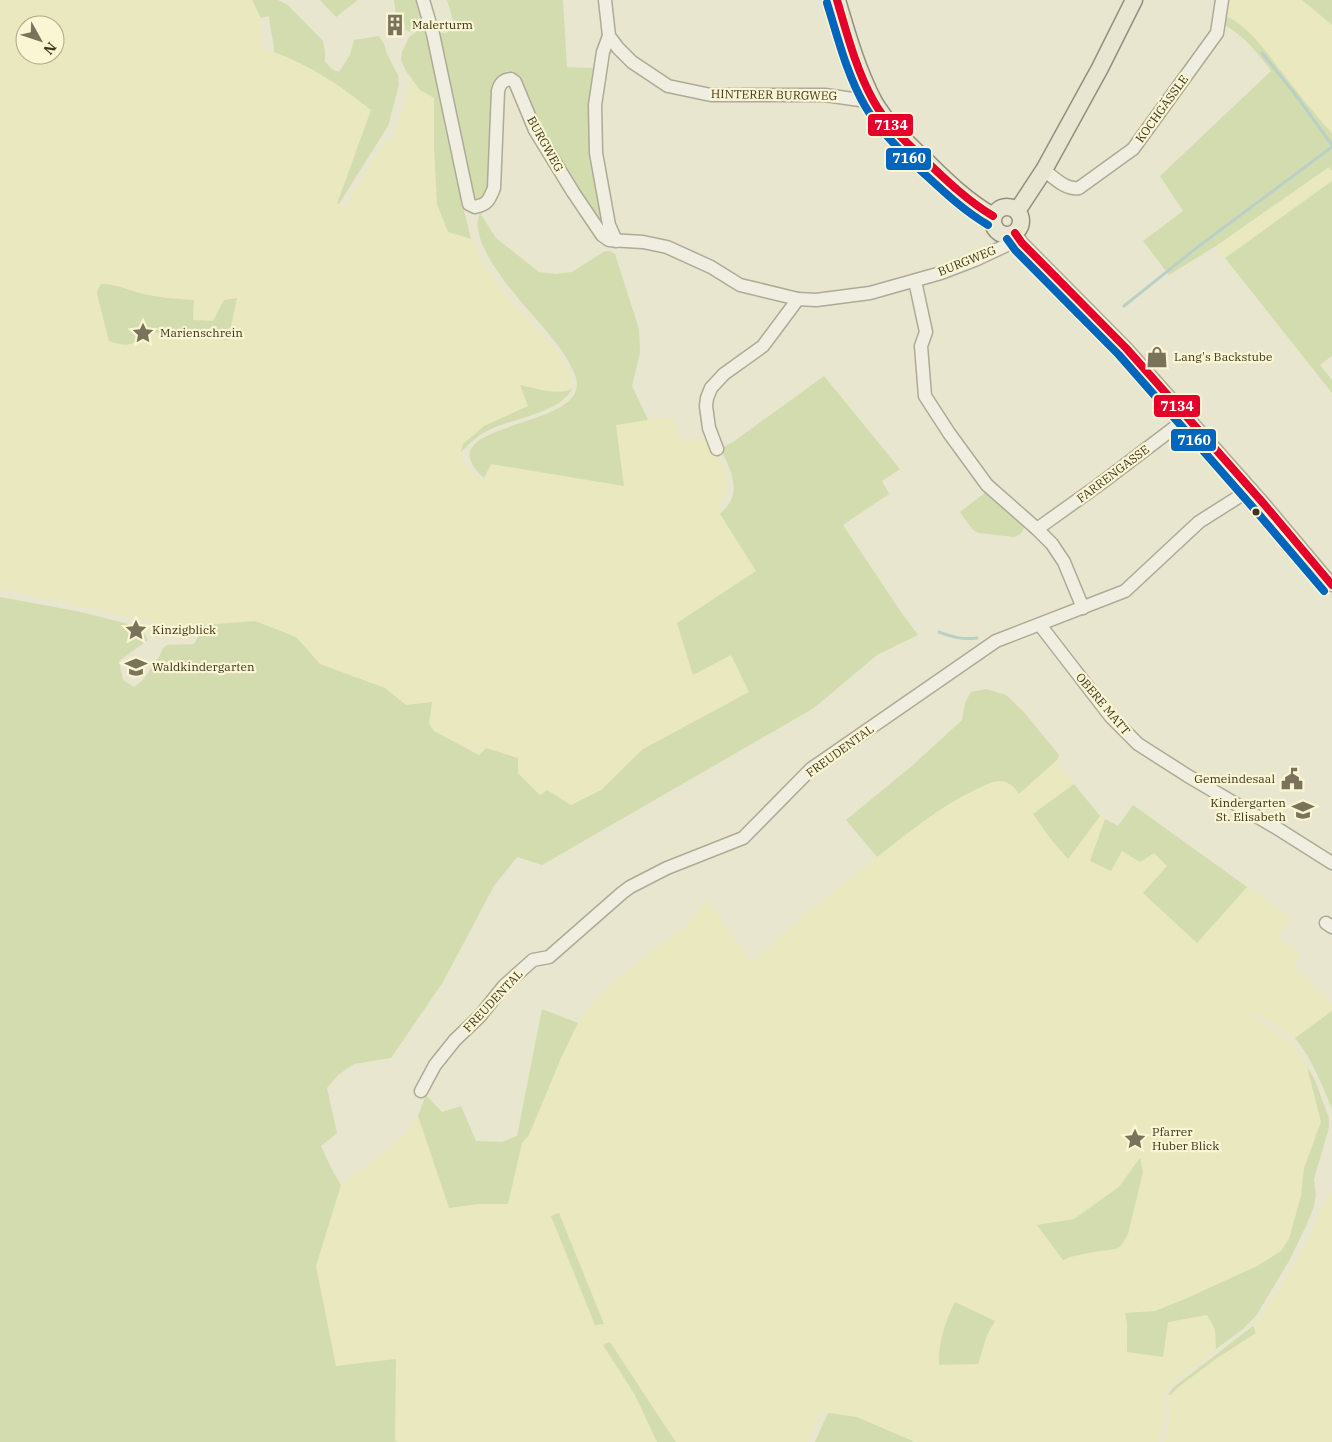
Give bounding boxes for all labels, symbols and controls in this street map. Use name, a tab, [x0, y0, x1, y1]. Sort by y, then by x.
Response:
building icon: Malerturm	[382, 12, 408, 38]
north arrow	[15, 15, 65, 65]
place label: Malerturm	[412, 17, 473, 32]
text: N	[40, 38, 60, 58]
street label: KOCHGÄSSLE	[1132, 72, 1191, 145]
street label: HINTERER BURGWEG	[711, 86, 838, 103]
street label: BURGWEG	[524, 113, 567, 174]
line badge: 7134	[867, 113, 914, 137]
text: 7134	[874, 116, 908, 134]
line badge: 7160	[885, 147, 932, 171]
text: 7160	[892, 149, 926, 167]
street label: BURGWEG	[936, 242, 998, 279]
place icon: Marienschrein	[130, 320, 156, 346]
place label: Marienschrein	[160, 325, 243, 340]
shop icon: Lang's Backstube	[1144, 344, 1170, 370]
place label: Lang's Backstube	[1174, 349, 1273, 364]
line badge: 7134	[1153, 394, 1201, 418]
text: 7134	[1160, 397, 1194, 415]
line badge: 7160	[1170, 428, 1217, 452]
text: 7160	[1177, 431, 1211, 449]
street label: FARRENGASSE	[1074, 442, 1152, 506]
unlabelled marker	[1251, 507, 1261, 517]
place icon: Kinzigblick	[123, 617, 149, 643]
place label: Kinzigblick	[152, 622, 216, 637]
school or university icon: Waldkindergarten	[123, 654, 149, 680]
place label: Waldkindergarten	[152, 659, 255, 674]
street label: OBERE MATT	[1073, 669, 1134, 738]
street label: FREUDENTAL	[803, 721, 877, 780]
public building icon: Gemeindesaal	[1279, 766, 1305, 792]
place label: Gemeindesaal	[1194, 771, 1275, 786]
place label: Kindergarten St. Elisabeth	[1210, 795, 1287, 824]
school or university icon: Kindergarten St. Elisabeth	[1290, 797, 1316, 823]
street label: FREUDENTAL	[460, 966, 525, 1035]
place label: Pfarrer Huber Blick	[1152, 1124, 1219, 1153]
place icon: Pfarrer Huber Blick	[1122, 1126, 1148, 1152]

